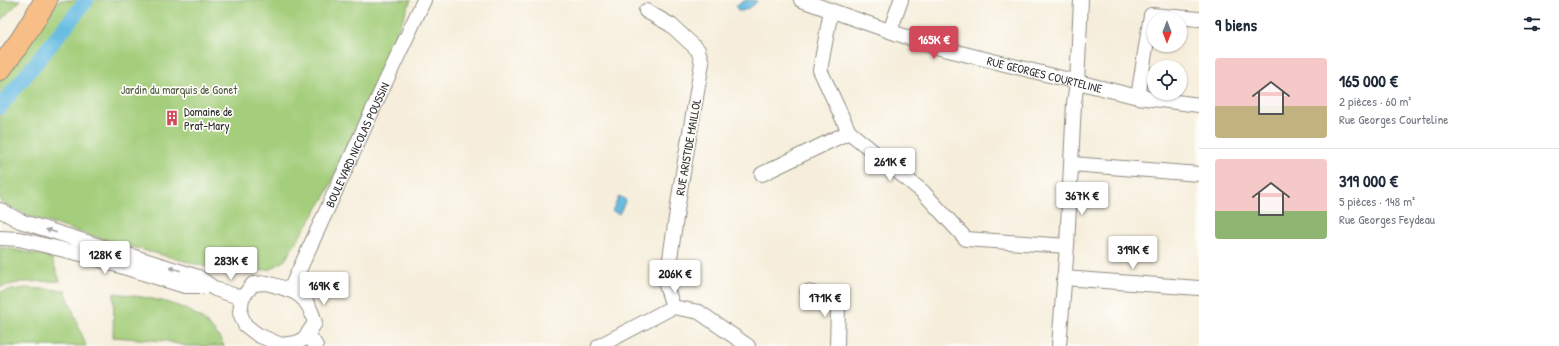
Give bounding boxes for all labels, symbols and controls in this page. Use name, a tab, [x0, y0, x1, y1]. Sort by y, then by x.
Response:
north arrow	[1147, 12, 1187, 52]
map controls	[1147, 12, 1187, 100]
text: 9 biens	[1215, 13, 1257, 36]
icon: filters	[1521, 13, 1543, 35]
pin: 165K €	[901, 26, 967, 60]
text: 165K €	[918, 30, 950, 48]
street label: RUE GEORGES COURTELINE	[985, 51, 1105, 97]
button: locate	[1147, 60, 1187, 100]
text: 165 000 €	[1339, 69, 1398, 92]
icon: home	[1247, 74, 1295, 122]
street label: BOULEVARD NICOLAS POUSSIN	[321, 79, 393, 210]
park label: Jardin du marquis de Gonet	[121, 81, 238, 98]
text: 2 pièces · 60 m²	[1339, 92, 1411, 110]
street label: RUE ARISTIDE MAILLOL	[671, 97, 705, 197]
place label: Domaine de Prat-Mary	[184, 103, 233, 134]
building icon: Domaine de Prat-Mary	[163, 109, 181, 127]
text: Rue Georges Courteline	[1339, 110, 1449, 128]
pin: 261K €	[857, 148, 923, 182]
text: 261K €	[874, 152, 906, 170]
text: 319 000 €	[1339, 169, 1398, 192]
icon: home	[1247, 175, 1295, 223]
pin: 367K €	[1049, 182, 1115, 216]
text: 367K €	[1065, 186, 1099, 204]
text: 5 pièces · 148 m²	[1339, 192, 1415, 210]
text: Rue Georges Feydeau	[1339, 210, 1435, 228]
one-way arrow	[45, 228, 57, 234]
pin: 319K €	[1100, 236, 1166, 270]
text: 319K €	[1117, 240, 1149, 258]
pin: 128K €	[72, 241, 138, 275]
text: 128K €	[89, 245, 121, 263]
pin: 283K €	[198, 247, 264, 281]
text: 283K €	[214, 251, 248, 269]
pin: 206K €	[642, 260, 708, 294]
text: 206K €	[658, 264, 692, 282]
one-way arrow	[169, 266, 181, 272]
pin: 169K €	[291, 272, 357, 306]
text: 169K €	[309, 276, 339, 294]
pin: 171K €	[792, 284, 858, 318]
text: 171K €	[809, 288, 841, 306]

